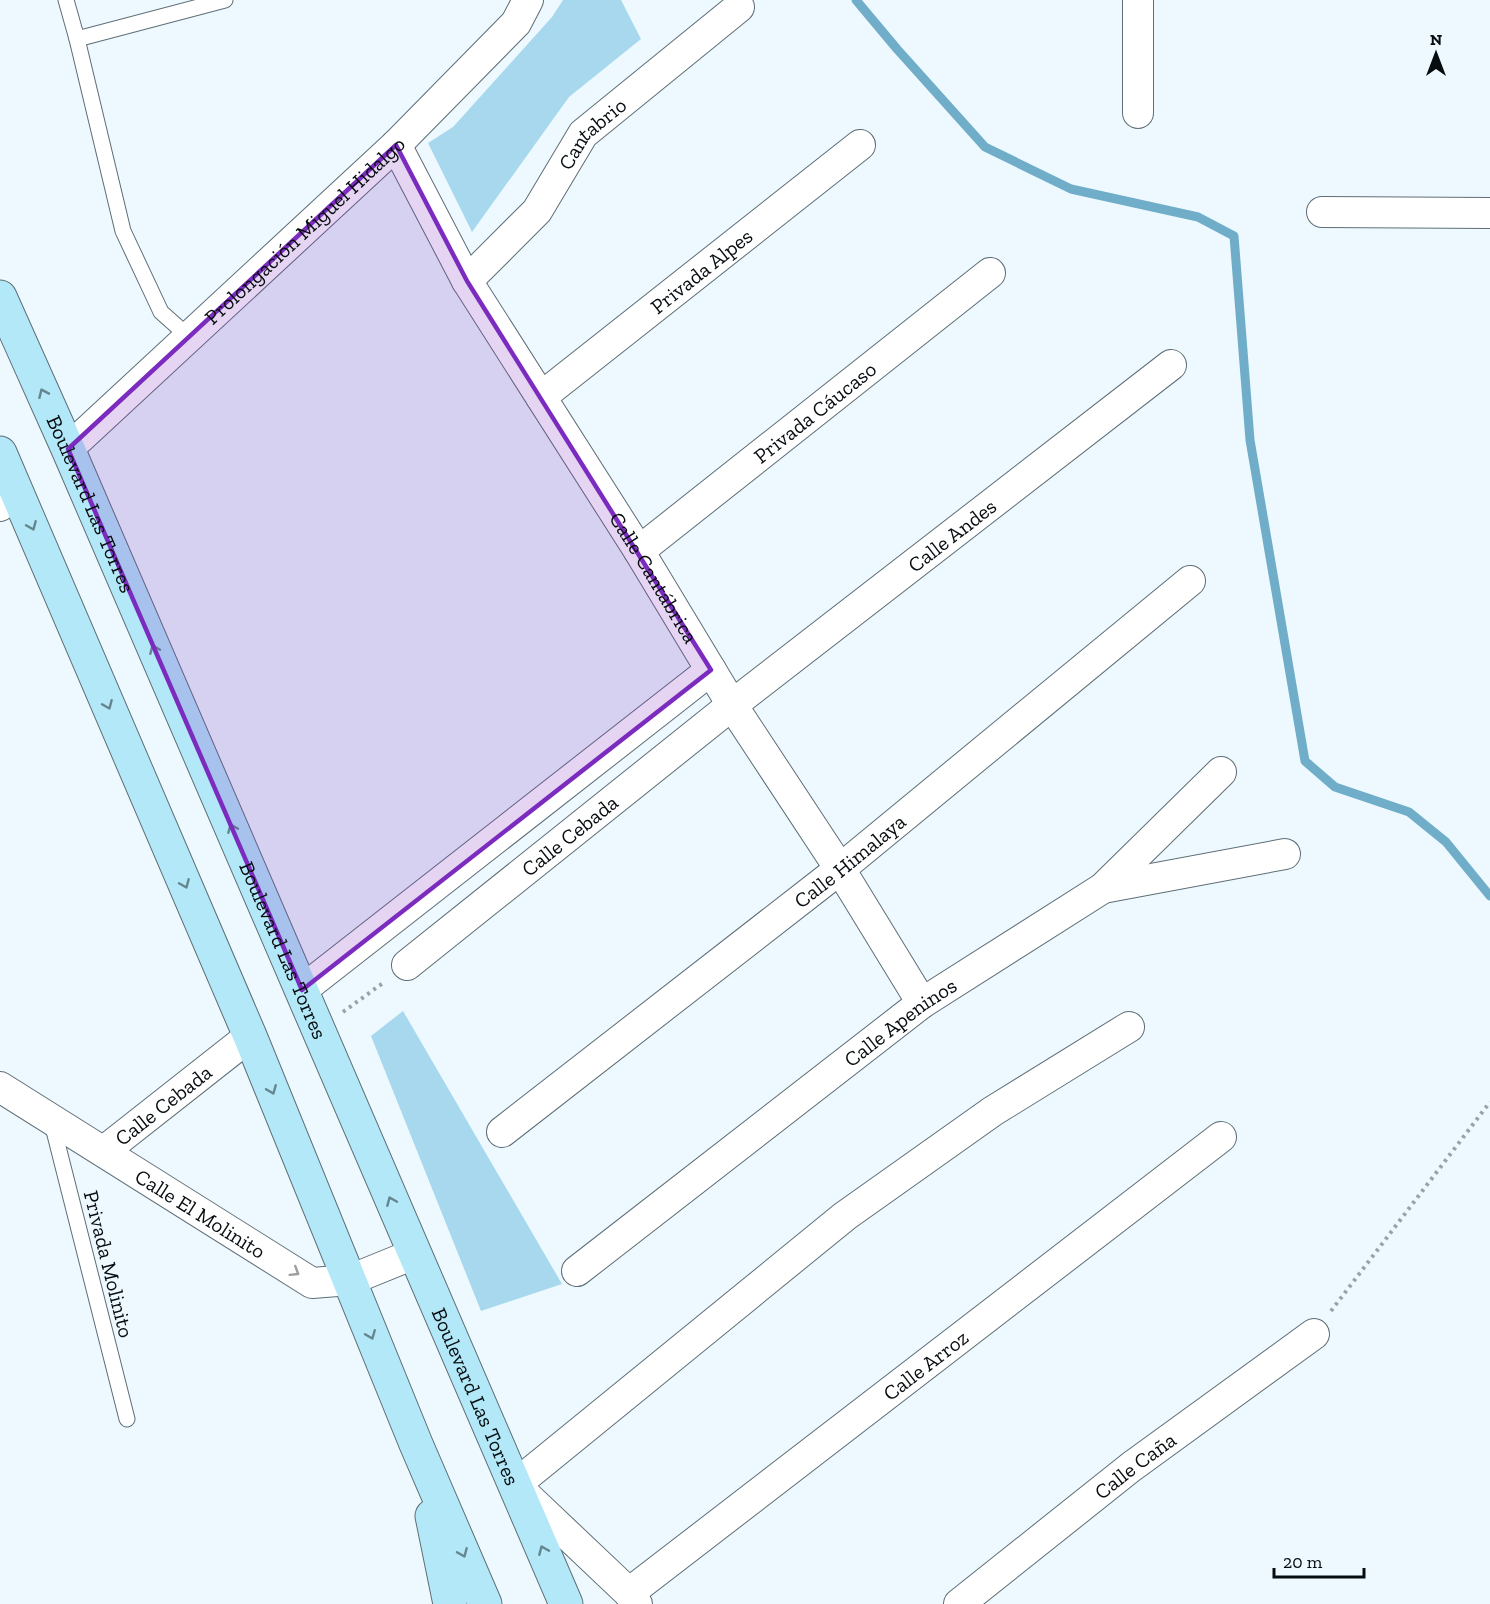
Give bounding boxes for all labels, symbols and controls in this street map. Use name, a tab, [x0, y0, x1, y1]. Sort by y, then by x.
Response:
north arrow	[1406, 24, 1466, 84]
text: N	[1430, 30, 1442, 49]
street label: Cantabrio	[552, 92, 631, 174]
street label: Prolongación Miguel Hidalgo	[199, 131, 410, 329]
street label: Privada Alpes	[645, 223, 757, 318]
street label: Privada Cáucaso	[748, 356, 881, 468]
one-way arrow	[38, 389, 50, 400]
street label: Boulevard Las Torres	[42, 411, 141, 596]
street label: Calle Andes	[902, 493, 1001, 577]
street label: Calle Cantábrica	[605, 507, 704, 647]
one-way arrow	[25, 519, 37, 530]
one-way arrow	[150, 645, 162, 656]
one-way arrow	[101, 699, 113, 710]
street label: Calle Cebada	[516, 789, 623, 881]
street label: Calle Himalaya	[789, 808, 910, 913]
one-way arrow	[227, 824, 239, 835]
street label: Boulevard Las Torres	[235, 857, 333, 1042]
one-way arrow	[178, 878, 190, 889]
street label: Calle Apeninos	[839, 972, 961, 1072]
street label: Calle Cebada	[110, 1059, 216, 1150]
one-way arrow	[265, 1084, 277, 1095]
street label: Calle El Molinito	[131, 1163, 270, 1263]
street label: Privada Molinito	[79, 1188, 139, 1340]
one-way arrow	[386, 1196, 398, 1207]
one-way arrow	[289, 1265, 299, 1277]
street label: Boulevard Las Torres	[427, 1304, 526, 1489]
street label: Calle Arroz	[878, 1324, 973, 1405]
one-way arrow	[364, 1329, 377, 1339]
street label: Calle Caña	[1089, 1426, 1180, 1504]
scale bar	[1274, 1541, 1364, 1579]
one-way arrow	[538, 1546, 550, 1557]
one-way arrow	[456, 1547, 468, 1558]
text: 20 m	[1283, 1551, 1323, 1573]

